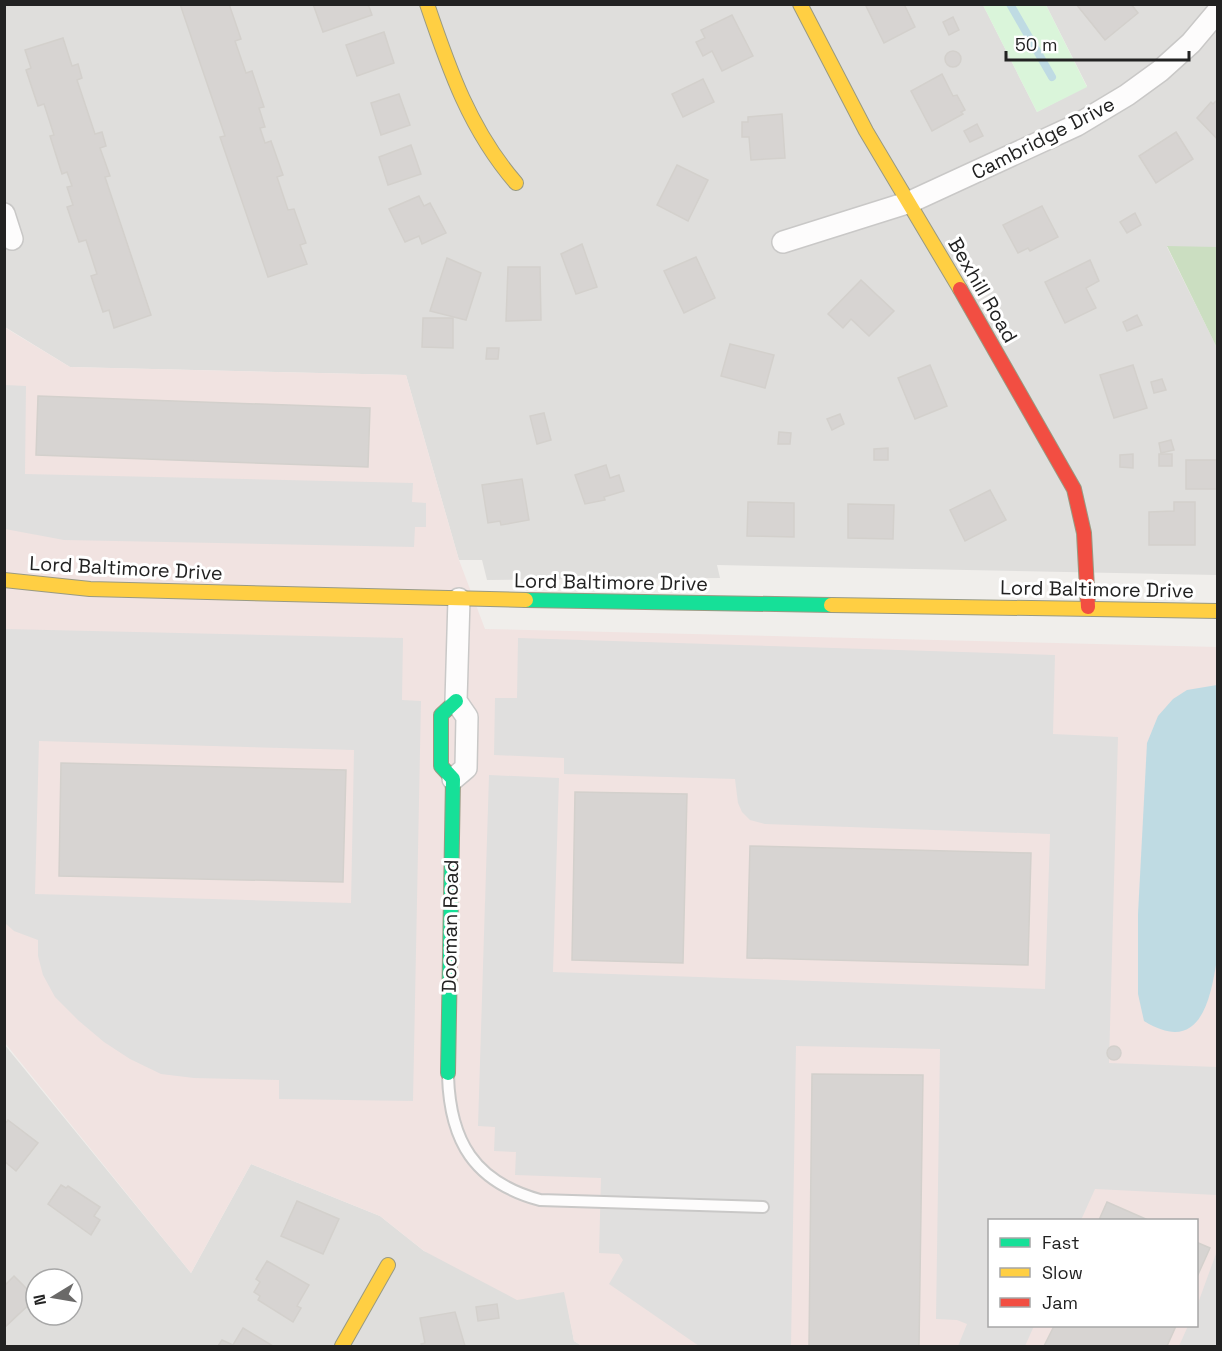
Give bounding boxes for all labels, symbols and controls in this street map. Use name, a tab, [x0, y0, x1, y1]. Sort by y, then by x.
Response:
scale bar	[1006, 24, 1189, 62]
text: 50 m	[1015, 33, 1057, 56]
street label: Cambridge Drive	[967, 91, 1119, 185]
street label: Bexhill Road	[942, 233, 1024, 347]
street label: Lord Baltimore Drive	[29, 550, 223, 586]
street label: Lord Baltimore Drive	[514, 567, 708, 597]
street label: Lord Baltimore Drive	[1000, 574, 1194, 604]
street label: Dooman Road	[436, 859, 464, 993]
legend	[988, 1219, 1198, 1327]
text: Fast	[1042, 1231, 1079, 1254]
text: Slow	[1042, 1261, 1083, 1284]
north arrow	[24, 1267, 84, 1327]
text: Jam	[1042, 1291, 1078, 1314]
text: N	[28, 1292, 51, 1307]

